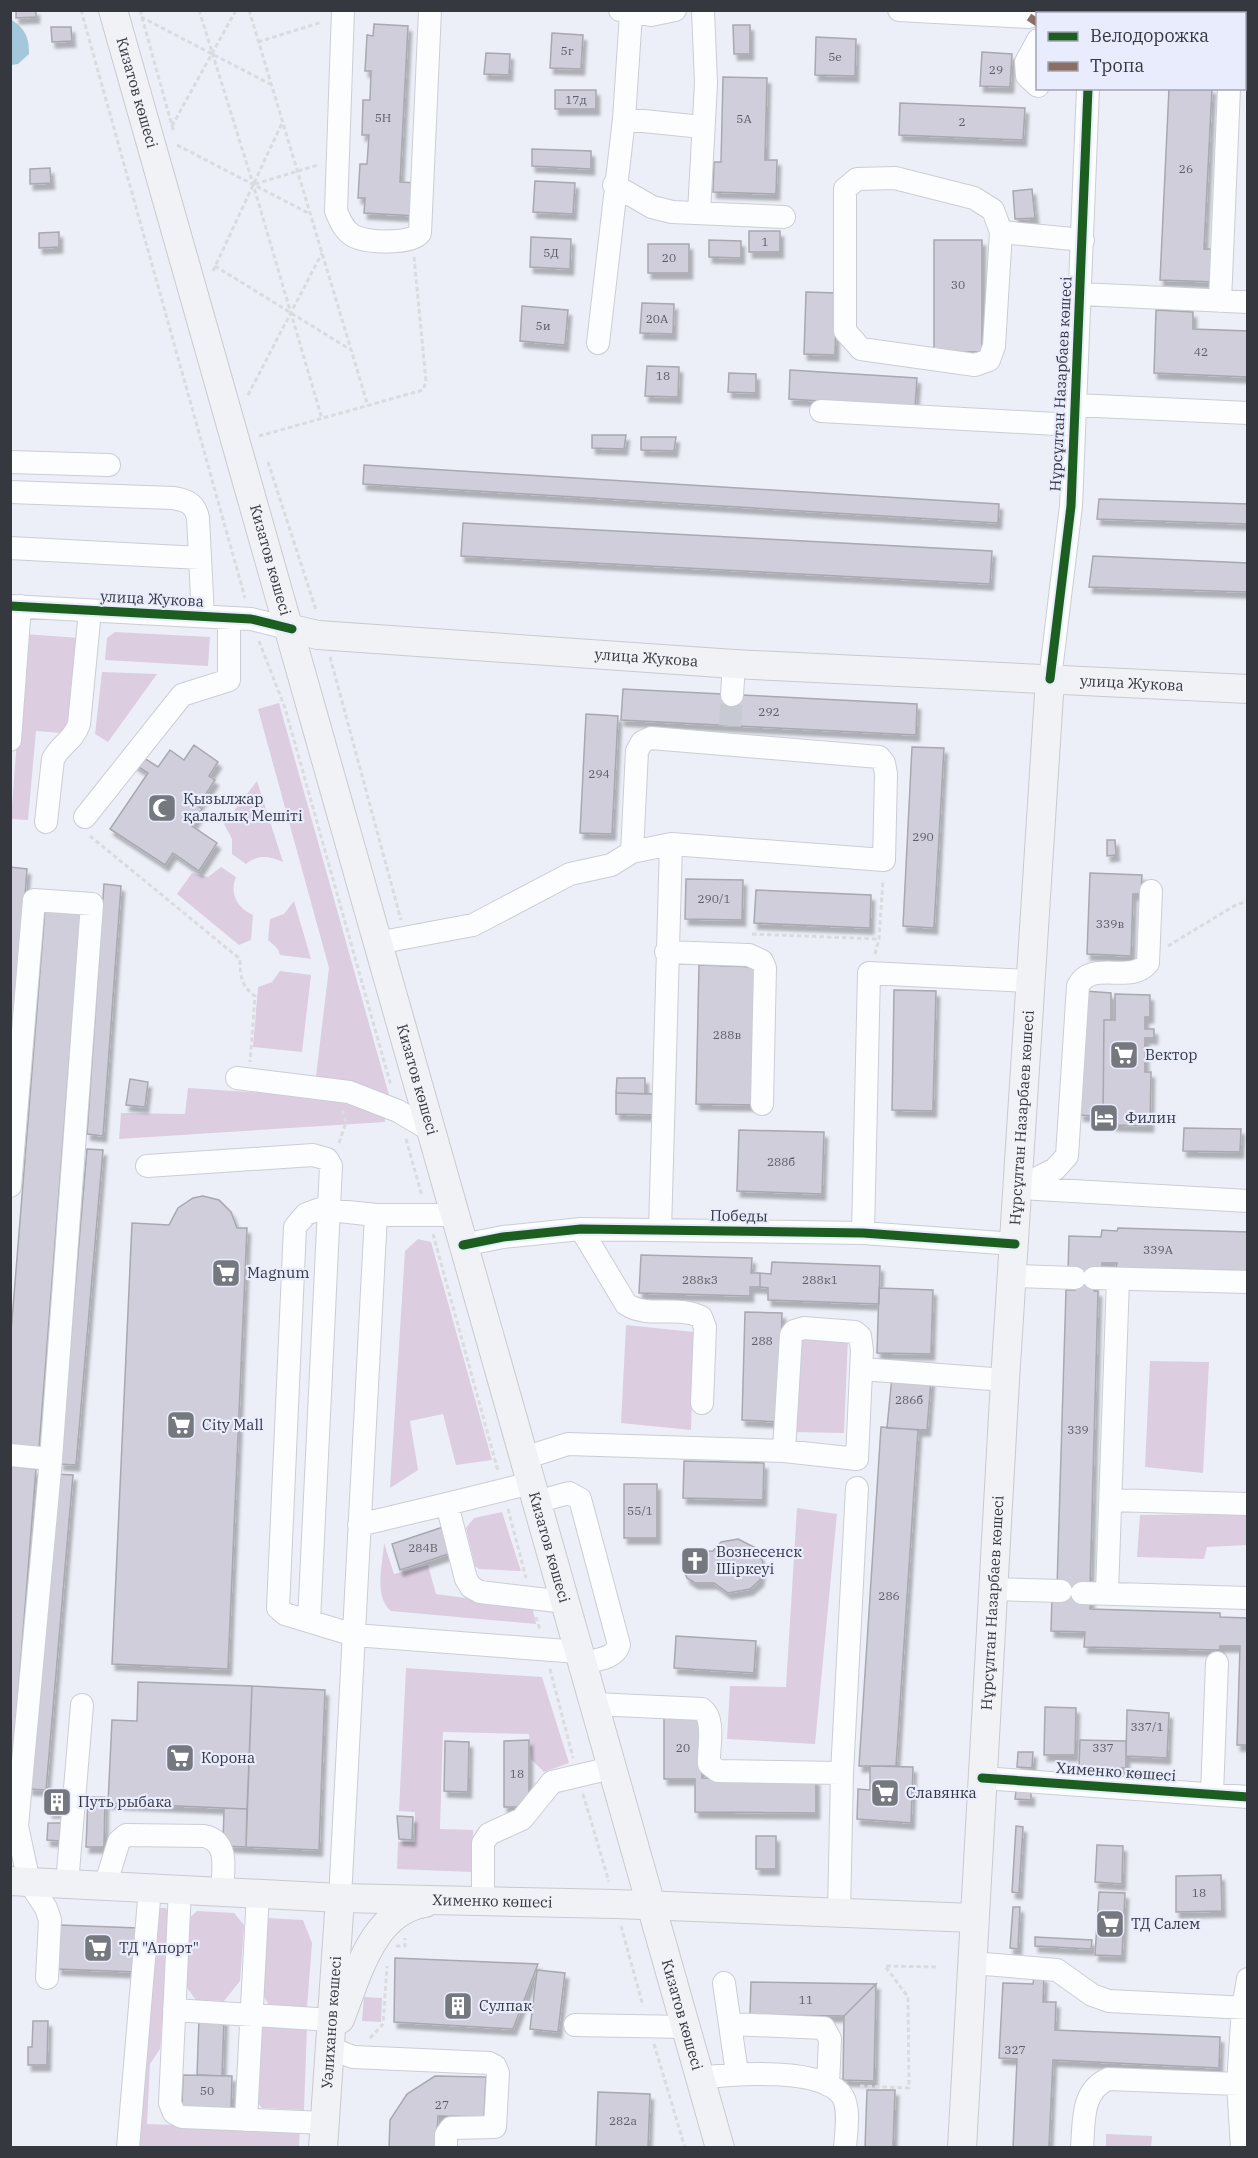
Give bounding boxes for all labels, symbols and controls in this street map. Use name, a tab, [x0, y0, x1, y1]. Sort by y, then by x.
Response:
legend	[1036, 12, 1246, 90]
text: Велодорожка	[1090, 24, 1209, 47]
street label: Кизатов көшесі	[112, 35, 162, 150]
house number: 5г	[560, 43, 574, 58]
house number: 5е	[828, 49, 842, 64]
text: Тропа	[1090, 54, 1145, 77]
house number: 29	[989, 62, 1003, 77]
house number: 17д	[565, 92, 587, 107]
house number: 5Н	[375, 110, 391, 125]
house number: 5А	[736, 111, 752, 126]
house number: 2	[958, 114, 966, 129]
house number: 26	[1179, 161, 1193, 176]
house number: 1	[761, 234, 769, 249]
house number: 5Д	[543, 245, 559, 260]
house number: 20	[662, 250, 676, 265]
street label: Нұрсұлтан Назарбаев көшесі	[1045, 276, 1076, 492]
house number: 30	[951, 277, 965, 292]
house number: 20А	[646, 311, 669, 326]
house number: 5и	[535, 318, 551, 333]
house number: 42	[1194, 344, 1208, 359]
house number: 18	[656, 368, 670, 383]
street label: Кизатов көшесі	[246, 502, 295, 618]
street label: улица Жукова	[100, 586, 204, 611]
street label: улица Жукова	[594, 644, 699, 670]
street label: улица Жукова	[1080, 671, 1184, 695]
house number: 292	[758, 704, 780, 719]
house number: 294	[588, 766, 610, 781]
place label: Қызылжар қалалық Мешіті	[183, 789, 303, 825]
mosque icon: Қызылжар қалалық Мешіті	[146, 792, 178, 824]
house number: 290	[912, 829, 934, 844]
house number: 290/1	[697, 891, 731, 906]
house number: 339в	[1096, 916, 1124, 931]
street label: Нұрсұлтан Назарбаев көшесі	[1005, 1009, 1038, 1226]
street label: Кизатов көшесі	[393, 1022, 442, 1137]
house number: 288в	[713, 1027, 741, 1042]
supermarket icon: Вектор	[1108, 1039, 1140, 1071]
place label: Вектор	[1145, 1045, 1197, 1064]
hotel icon: Филин	[1088, 1102, 1120, 1134]
place label: Филин	[1125, 1108, 1176, 1127]
house number: 288б	[767, 1154, 796, 1169]
street label: Победы	[710, 1205, 768, 1226]
house number: 339А	[1143, 1242, 1174, 1257]
supermarket icon: Magnum	[210, 1257, 242, 1289]
place label: Magnum	[247, 1263, 310, 1282]
house number: 288к3	[682, 1272, 718, 1287]
house number: 288к1	[802, 1272, 838, 1287]
house number: 288	[751, 1333, 773, 1348]
house number: 286б	[895, 1392, 924, 1407]
supermarket icon: City Mall	[165, 1409, 197, 1441]
place label: City Mall	[202, 1415, 264, 1434]
house number: 339	[1067, 1422, 1089, 1437]
street label: Кизатов көшесі	[525, 1489, 574, 1605]
street label: Нұрсұлтан Назарбаев көшесі	[977, 1495, 1008, 1711]
house number: 55/1	[627, 1503, 653, 1518]
house number: 284В	[408, 1540, 438, 1555]
place label: Вознесенск Шіркеуі	[716, 1542, 802, 1578]
church icon: Вознесенск Шіркеуі	[679, 1545, 711, 1577]
house number: 286	[878, 1588, 900, 1603]
house number: 337/1	[1130, 1719, 1164, 1734]
house number: 20	[676, 1740, 690, 1755]
house number: 337	[1092, 1740, 1114, 1755]
supermarket icon: Корона	[164, 1742, 196, 1774]
place label: Корона	[201, 1748, 255, 1767]
street label: Хименко көшесі	[1055, 1758, 1177, 1785]
house number: 18	[510, 1766, 524, 1781]
supermarket icon: Славянка	[869, 1777, 901, 1809]
place label: Славянка	[906, 1783, 977, 1802]
building icon: Путь рыбака	[41, 1786, 73, 1818]
place label: Путь рыбака	[78, 1792, 172, 1811]
house number: 18	[1192, 1885, 1206, 1900]
street label: Хименко көшесі	[432, 1890, 553, 1912]
supermarket icon: ТД Салем	[1094, 1908, 1126, 1940]
place label: ТД Салем	[1131, 1914, 1200, 1933]
supermarket icon: ТД "Апорт"	[82, 1932, 114, 1964]
place label: ТД "Апорт"	[119, 1938, 199, 1957]
street label: Уәлиханов көшесі	[317, 1955, 345, 2089]
street label: Кизатов көшесі	[658, 1957, 707, 2073]
building icon: Сулпак	[442, 1990, 474, 2022]
house number: 11	[799, 1992, 813, 2007]
place label: Сулпак	[479, 1996, 532, 2015]
house number: 327	[1004, 2042, 1026, 2057]
house number: 50	[200, 2083, 214, 2098]
house number: 27	[435, 2097, 449, 2112]
house number: 282а	[609, 2113, 638, 2128]

